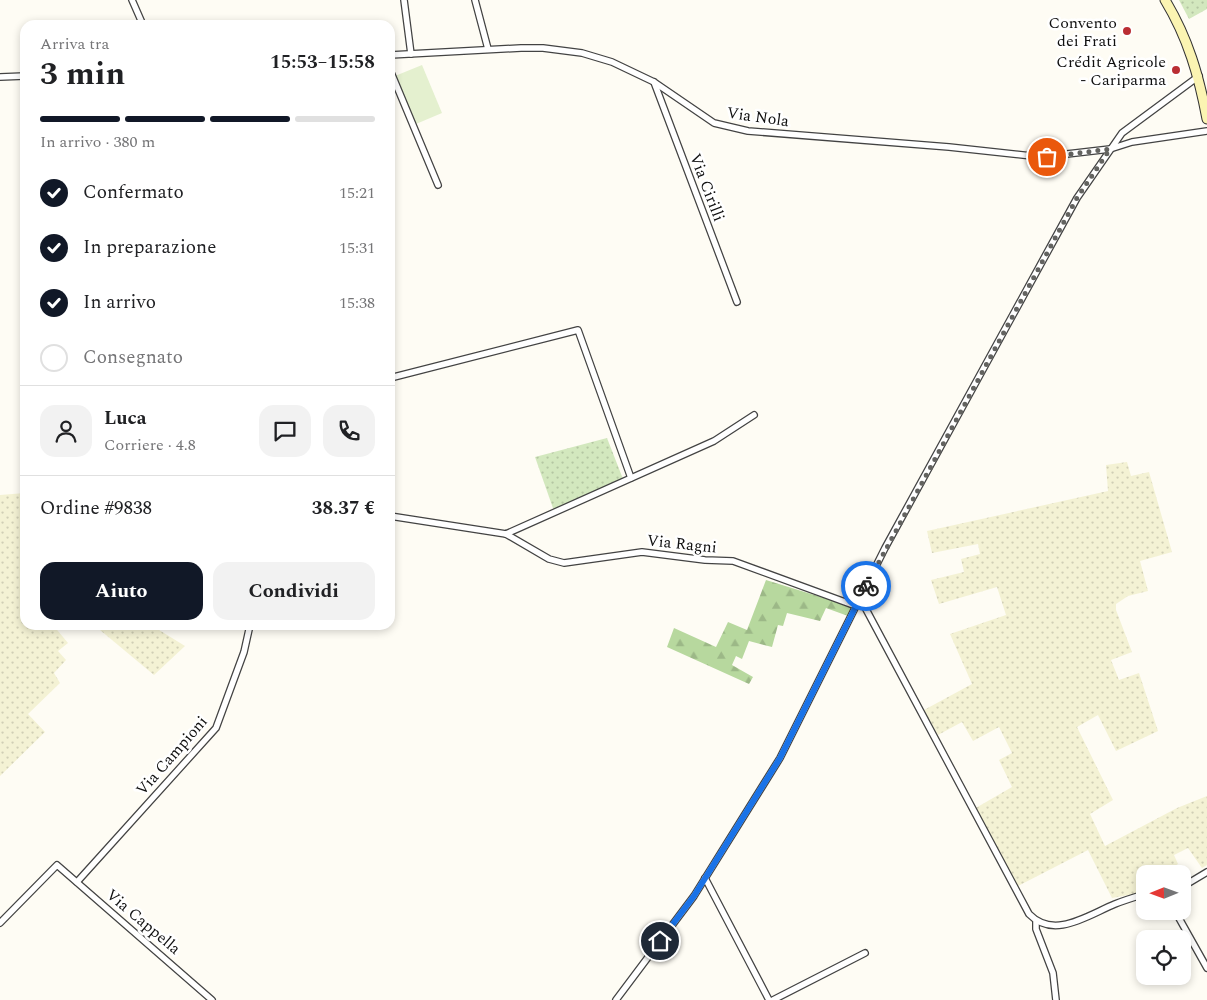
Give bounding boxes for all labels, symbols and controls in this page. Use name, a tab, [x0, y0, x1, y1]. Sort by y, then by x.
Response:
place label: Convento dei Frati	[1049, 11, 1117, 53]
marker: Convento dei Frati	[1121, 25, 1133, 37]
text: Arriva tra	[40, 32, 109, 56]
text: 15:53–15:58	[270, 48, 375, 77]
text: 3 min	[40, 50, 125, 99]
place label: Crédit Agricole - Cariparma	[1056, 50, 1166, 92]
marker: Crédit Agricole - Cariparma	[1170, 64, 1182, 76]
street label: Via Nola	[725, 101, 791, 133]
text: In arrivo · 380 m	[40, 130, 155, 154]
pin	[1026, 136, 1068, 178]
icon: bag	[1033, 143, 1061, 171]
street label: Via Cirilli	[683, 150, 731, 225]
text: Confermato	[83, 178, 184, 207]
icon: check	[40, 179, 68, 207]
text: 15:21	[339, 181, 375, 205]
text: In preparazione	[83, 233, 216, 262]
icon: check	[40, 234, 68, 262]
text: 15:31	[339, 236, 375, 260]
text: In arrivo	[83, 288, 156, 317]
icon: check	[40, 289, 68, 317]
text: 15:38	[339, 291, 375, 315]
text: Consegnato	[83, 343, 183, 372]
text: Luca	[104, 404, 147, 433]
button: person	[40, 405, 92, 457]
button: chat	[259, 405, 311, 457]
button: phone	[323, 405, 375, 457]
text: Corriere · 4.8	[104, 433, 196, 457]
text: Ordine #9838	[40, 494, 152, 523]
text: 38.37 €	[312, 494, 375, 523]
street label: Via Ragni	[646, 528, 718, 560]
courier	[841, 561, 891, 611]
button: Aiuto	[40, 562, 203, 620]
button: Condividi	[213, 562, 375, 620]
icon: bike	[852, 572, 880, 600]
street label: Via Campioni	[130, 710, 213, 801]
north arrow	[1136, 865, 1191, 920]
map controls	[1136, 865, 1191, 985]
street label: Via Cappella	[101, 883, 186, 960]
pin	[639, 920, 681, 962]
icon: home	[646, 927, 674, 955]
button: locate	[1136, 930, 1191, 985]

